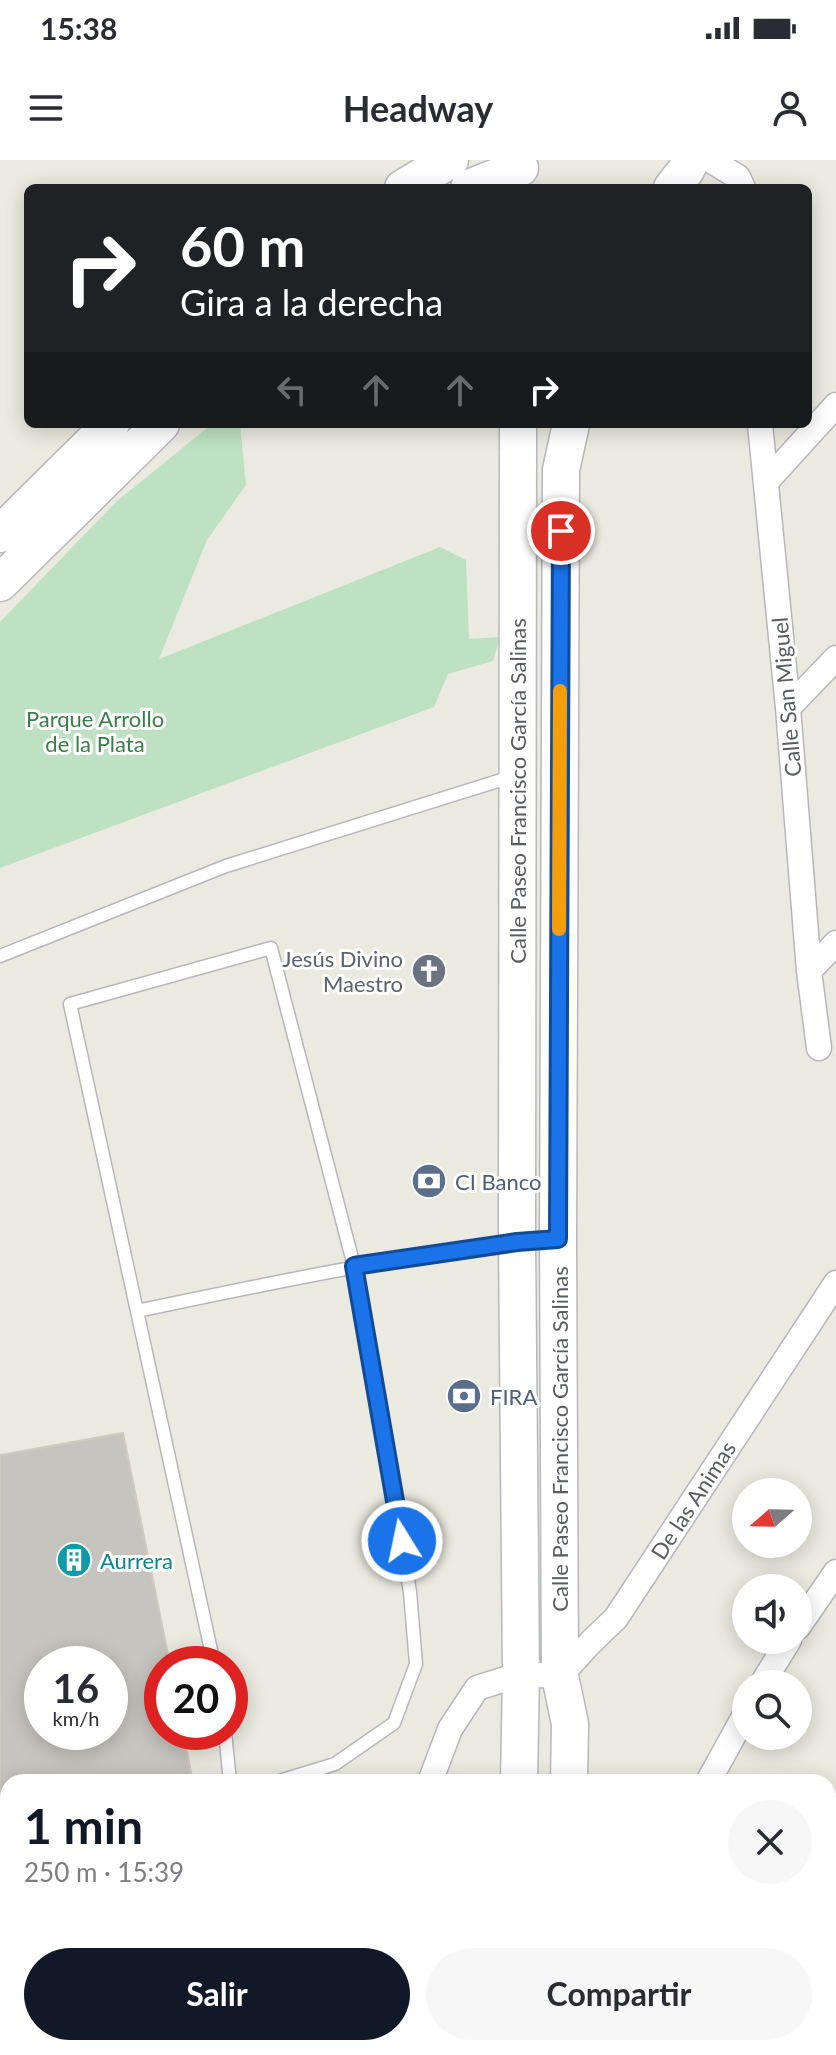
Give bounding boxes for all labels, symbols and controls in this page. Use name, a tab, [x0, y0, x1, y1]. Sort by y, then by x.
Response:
text: 15:38	[40, 10, 117, 46]
icon: menu	[24, 86, 68, 130]
text: Headway	[343, 86, 493, 130]
icon: person	[768, 86, 812, 130]
text: 60 m	[180, 212, 305, 279]
icon: right	[48, 216, 152, 320]
text: Gira a la derecha	[180, 280, 443, 324]
icon: left	[270, 368, 314, 412]
icon: ahead	[354, 368, 398, 412]
icon: ahead	[438, 368, 482, 412]
icon: right	[522, 368, 566, 412]
pin	[527, 497, 595, 565]
icon: arrive	[539, 509, 583, 553]
street label: Calle San Miguel	[766, 616, 806, 778]
street label: Calle Paseo Francisco García Salinas	[504, 618, 531, 964]
park label: Parque Arrollo de la Plata	[26, 705, 164, 757]
place label: Jesús Divino Maestro	[282, 945, 403, 997]
church icon: Jesús Divino Maestro	[410, 952, 448, 990]
bank icon: CI Banco	[410, 1162, 448, 1200]
place label: CI Banco	[455, 1168, 542, 1195]
street label: Calle Paseo Francisco García Salinas	[546, 1266, 573, 1612]
bank icon: FIRA	[445, 1377, 483, 1415]
place label: FIRA	[490, 1383, 537, 1410]
street label: De las Animas	[645, 1436, 741, 1564]
north arrow	[732, 1478, 812, 1558]
map controls	[732, 1478, 812, 1750]
position arrow	[360, 1499, 444, 1583]
building icon: Aurrera	[55, 1541, 93, 1579]
place label: Aurrera	[100, 1547, 173, 1574]
button: sound	[732, 1574, 812, 1654]
speed limit sign: 20	[144, 1646, 248, 1750]
text: 16	[53, 1664, 99, 1712]
button: search	[732, 1670, 812, 1750]
text: km/h	[53, 1706, 99, 1730]
text: 1 min	[24, 1797, 143, 1854]
button: close	[728, 1800, 812, 1884]
text: 250 m · 15:39	[24, 1856, 184, 1888]
button: Salir	[24, 1948, 410, 2040]
button: Compartir	[426, 1948, 812, 2040]

